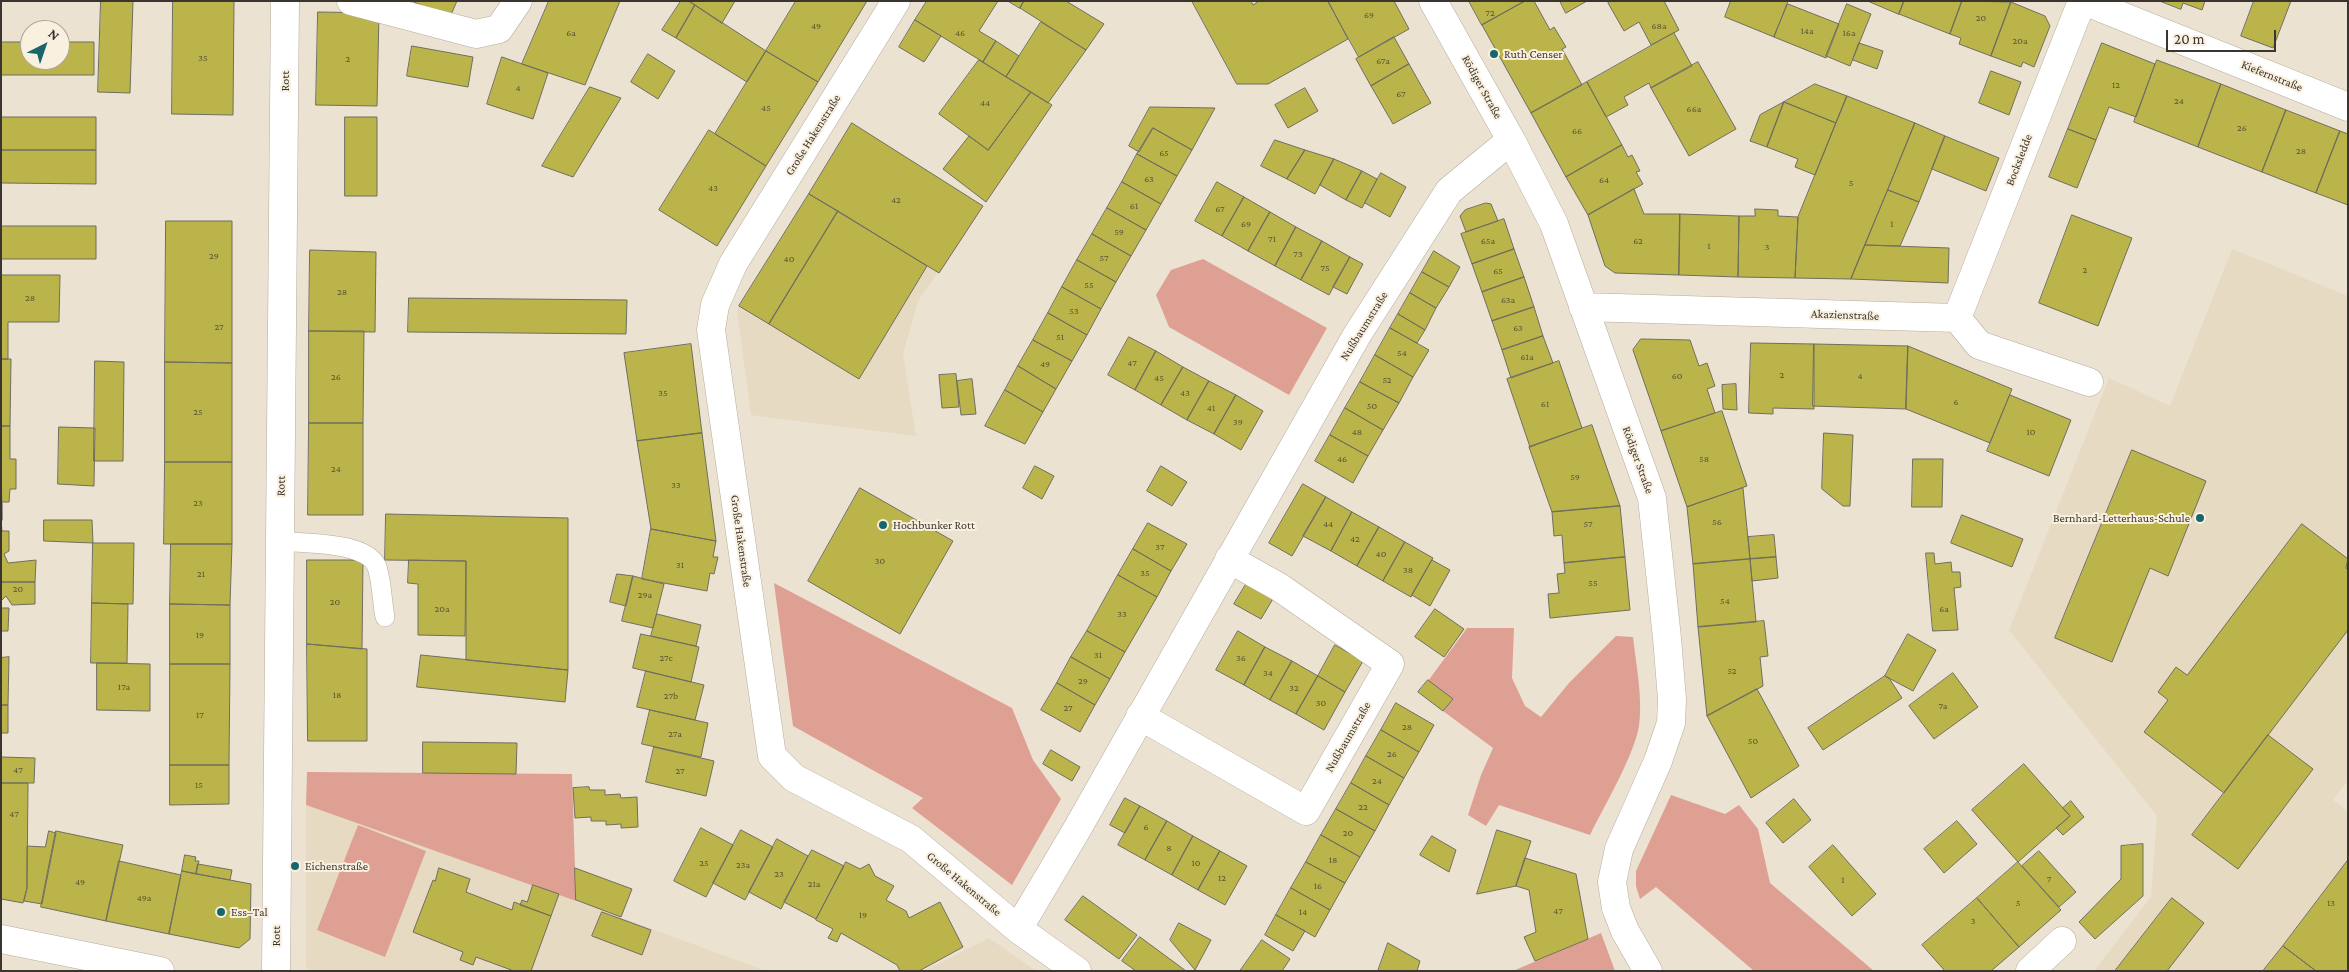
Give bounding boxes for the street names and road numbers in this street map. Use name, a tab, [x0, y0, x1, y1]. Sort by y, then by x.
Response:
street label: Rödiger Straße	[1459, 53, 1505, 121]
street label: Kiefernstraße	[2239, 57, 2305, 95]
street label: Rott	[278, 71, 292, 91]
street label: Große Hakenstraße	[782, 92, 844, 178]
street label: Bocksledde	[2003, 132, 2035, 188]
street label: Nußbaumstraße	[1337, 289, 1391, 363]
street label: Akazienstraße	[1811, 307, 1879, 323]
street label: Rödiger Straße	[1619, 424, 1657, 496]
street label: Rott	[274, 476, 288, 496]
street label: Große Hakenstraße	[727, 494, 755, 588]
street label: Nußbaumstraße	[1322, 699, 1374, 775]
street label: Große Hakenstraße	[924, 849, 1004, 919]
street label: Rott	[269, 926, 283, 946]

